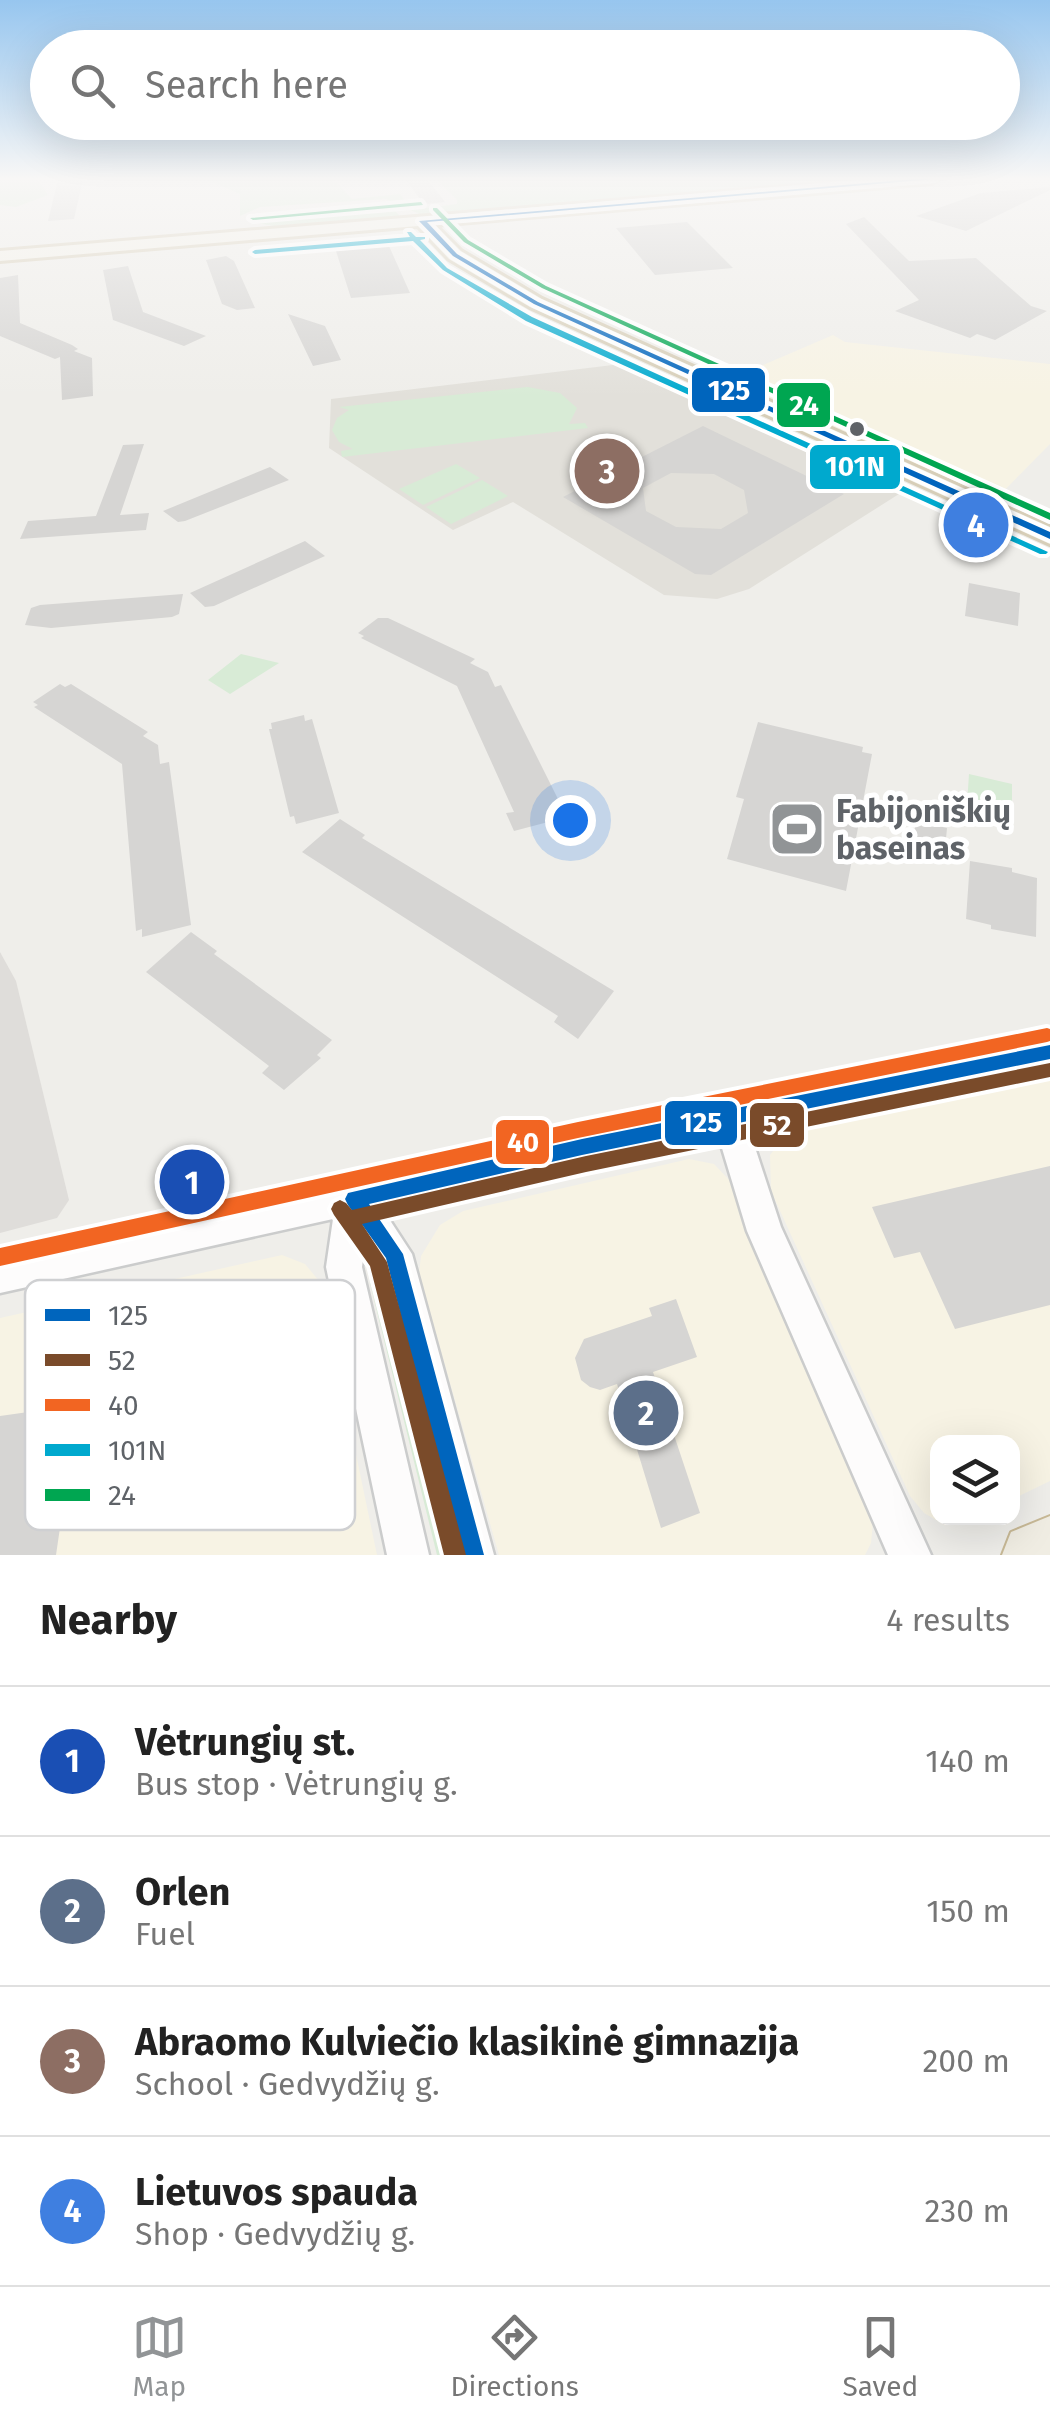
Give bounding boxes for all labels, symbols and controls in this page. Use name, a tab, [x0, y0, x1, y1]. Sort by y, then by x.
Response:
search box	[30, 30, 1020, 140]
icon: search	[65, 58, 120, 113]
text: Search here	[145, 62, 348, 108]
line badge: 125	[690, 366, 767, 414]
text: 125	[708, 374, 750, 407]
line badge: 24	[775, 381, 832, 429]
text: 24	[789, 389, 819, 422]
unlabelled marker	[847, 419, 867, 439]
pin: 3	[574, 434, 640, 508]
line badge: 101N	[808, 443, 902, 491]
text: 101N	[825, 450, 885, 483]
pin: 4	[944, 488, 1008, 562]
place label: Fabijoniškių baseinas	[836, 792, 1011, 867]
your location	[545, 795, 596, 846]
sports icon: Fabijoniškių baseinas	[767, 799, 827, 859]
line badge: 125	[663, 1099, 739, 1147]
line badge: 52	[748, 1101, 806, 1149]
text: 125	[680, 1106, 722, 1139]
text: 52	[762, 1109, 792, 1142]
line badge: 40	[494, 1118, 551, 1166]
text: 40	[507, 1126, 539, 1159]
pin: 1	[160, 1144, 224, 1220]
legend	[25, 1280, 355, 1530]
text: 125	[108, 1299, 148, 1332]
text: 52	[108, 1344, 136, 1377]
pin: 2	[614, 1376, 678, 1450]
text: 40	[108, 1389, 139, 1422]
text: 101N	[108, 1434, 166, 1467]
map controls	[930, 1435, 1020, 1525]
button: layers	[930, 1435, 1020, 1525]
text: 24	[108, 1479, 136, 1512]
text: Nearby	[40, 1595, 177, 1645]
text: 4 results	[886, 1601, 1010, 1639]
text: Vėtrungių st.	[135, 1719, 355, 1765]
text: 1	[65, 1742, 80, 1780]
text: 140 m	[925, 1742, 1010, 1780]
text: Bus stop · Vėtrungių g.	[135, 1765, 458, 1803]
text: Orlen	[135, 1869, 231, 1915]
text: 2	[64, 1892, 81, 1930]
text: 150 m	[926, 1892, 1010, 1930]
text: Fuel	[135, 1915, 195, 1953]
text: Abraomo Kulviečio klasikinė gimnazija	[135, 2019, 799, 2065]
text: 3	[64, 2042, 81, 2080]
text: 200 m	[923, 2042, 1010, 2080]
text: School · Gedvydžių g.	[135, 2065, 440, 2103]
text: Lietuvos spauda	[135, 2169, 418, 2215]
text: 4	[63, 2192, 82, 2230]
text: 230 m	[925, 2192, 1010, 2230]
text: Shop · Gedvydžių g.	[135, 2215, 415, 2253]
tab: Map	[132, 2310, 187, 2403]
tab: Directions	[450, 2310, 579, 2403]
tab: Saved	[842, 2310, 918, 2403]

